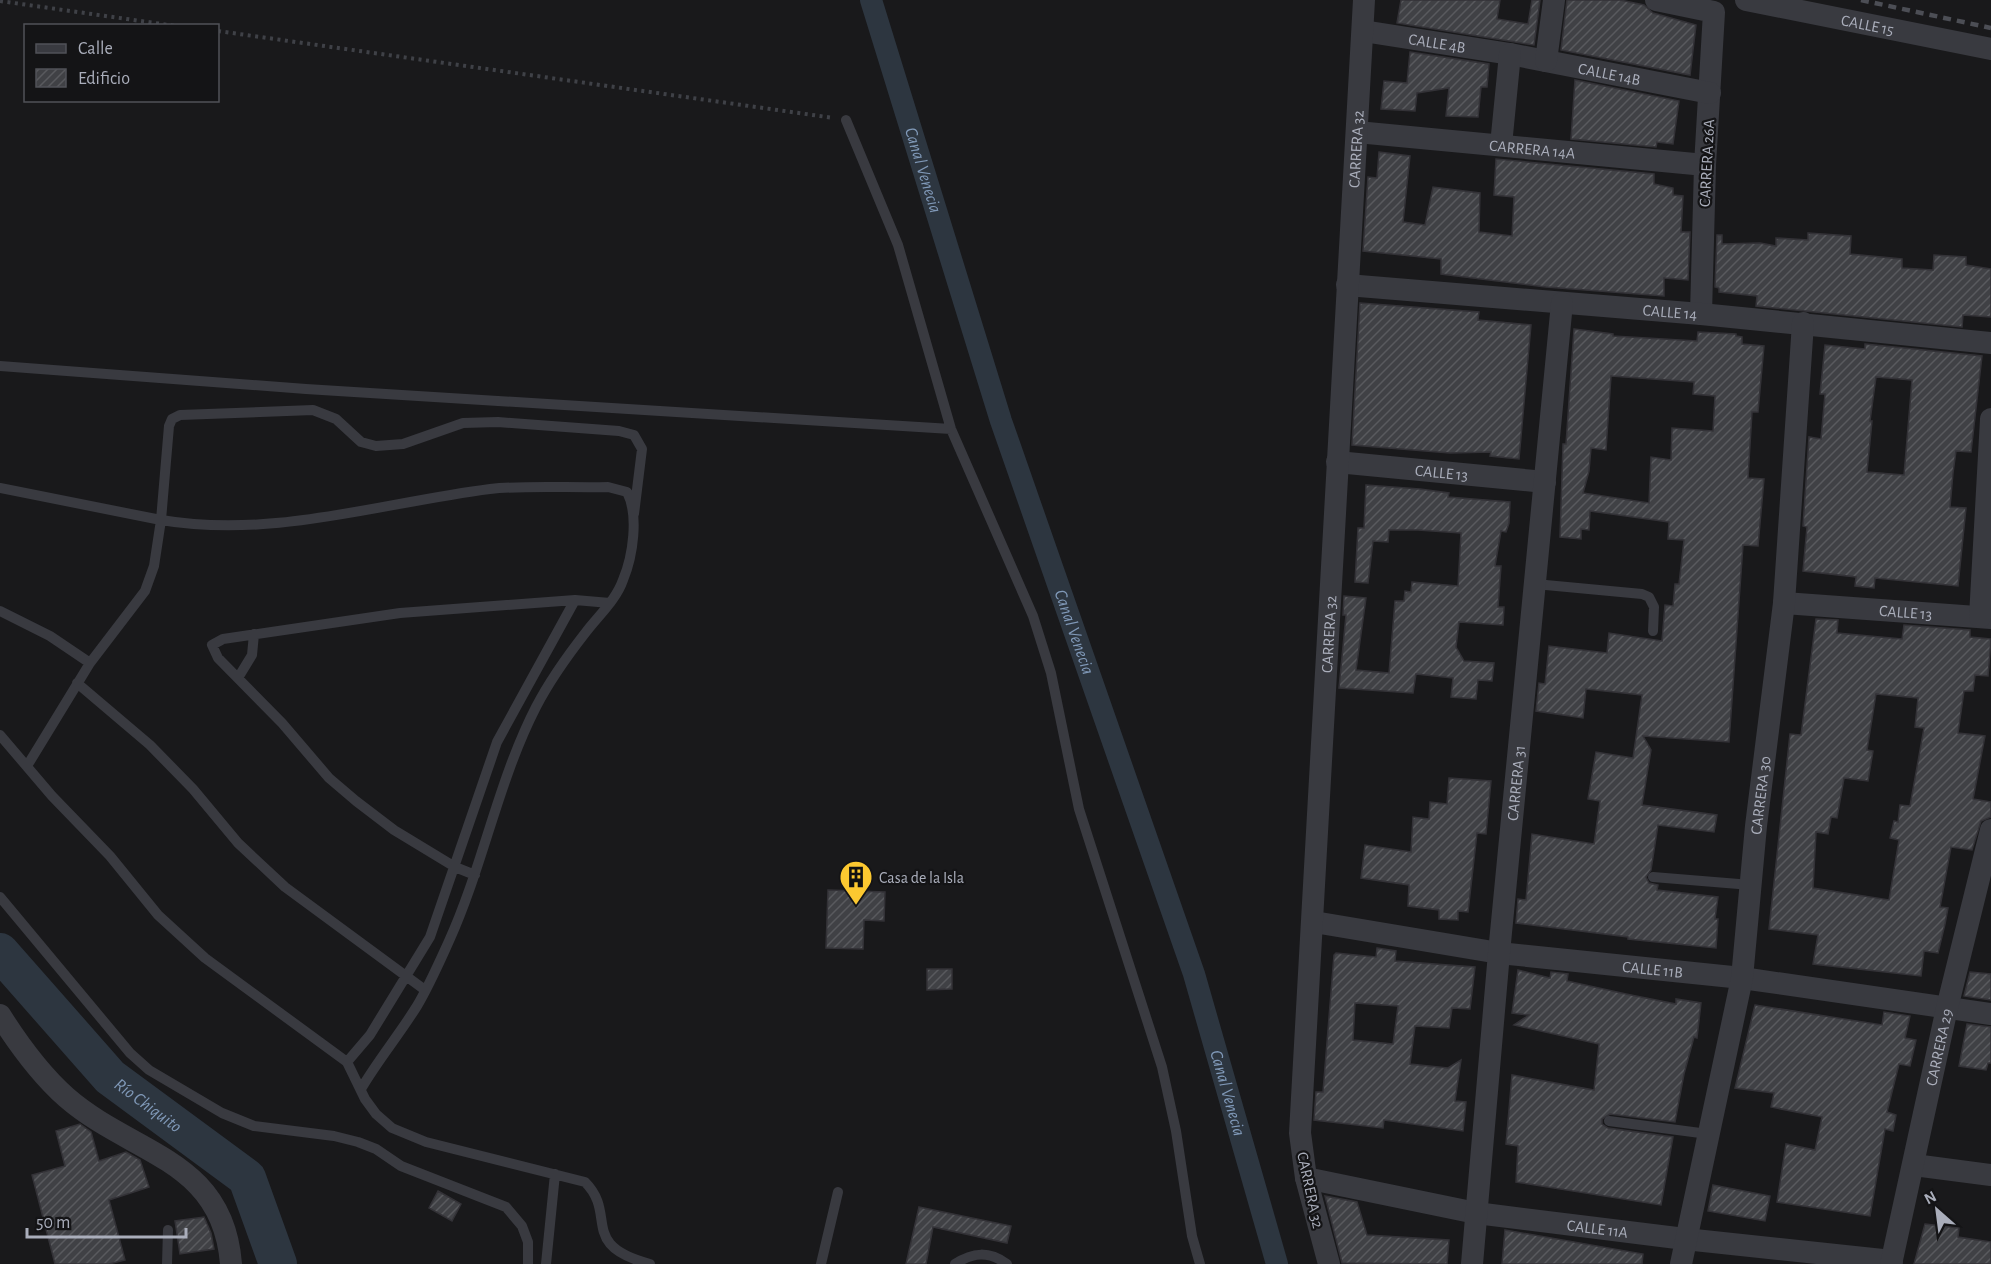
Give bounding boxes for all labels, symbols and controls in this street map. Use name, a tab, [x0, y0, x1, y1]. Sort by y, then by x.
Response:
street label: CALLE 15	[1840, 12, 1895, 38]
legend	[24, 24, 219, 102]
street label: CALLE 4B	[1407, 31, 1467, 56]
text: Calle	[78, 40, 113, 58]
street label: CALLE 14B	[1577, 60, 1642, 88]
text: Edificio	[78, 70, 130, 88]
street label: CARRERA 32	[1346, 110, 1367, 188]
street label: CARRERA 26A	[1697, 119, 1717, 207]
water label: Canal Venecia	[901, 125, 944, 215]
street label: CARRERA 14A	[1488, 138, 1576, 162]
street label: CALLE 14	[1642, 302, 1698, 323]
street label: CALLE 13	[1414, 463, 1469, 484]
water label: Canal Venecia	[1051, 587, 1097, 677]
street label: CARRERA 32	[1319, 595, 1339, 674]
street label: CALLE 13	[1878, 603, 1933, 623]
street label: CARRERA 31	[1505, 744, 1528, 822]
street label: CARRERA 30	[1748, 755, 1774, 835]
building icon: Casa de la Isla	[838, 859, 874, 906]
place label: Casa de la Isla	[879, 870, 964, 886]
street label: CALLE 11B	[1621, 959, 1684, 981]
street label: CARRERA 29	[1923, 1007, 1956, 1087]
water label: Canal Venecia	[1206, 1048, 1248, 1138]
water label: Río Chiquito	[111, 1075, 185, 1136]
street label: CARRERA 32	[1294, 1151, 1326, 1230]
north arrow	[1907, 1180, 1967, 1240]
text: N	[1922, 1188, 1939, 1207]
scale bar	[27, 1201, 186, 1239]
text: 50 m	[36, 1214, 70, 1232]
street label: CALLE 11A	[1566, 1217, 1629, 1241]

